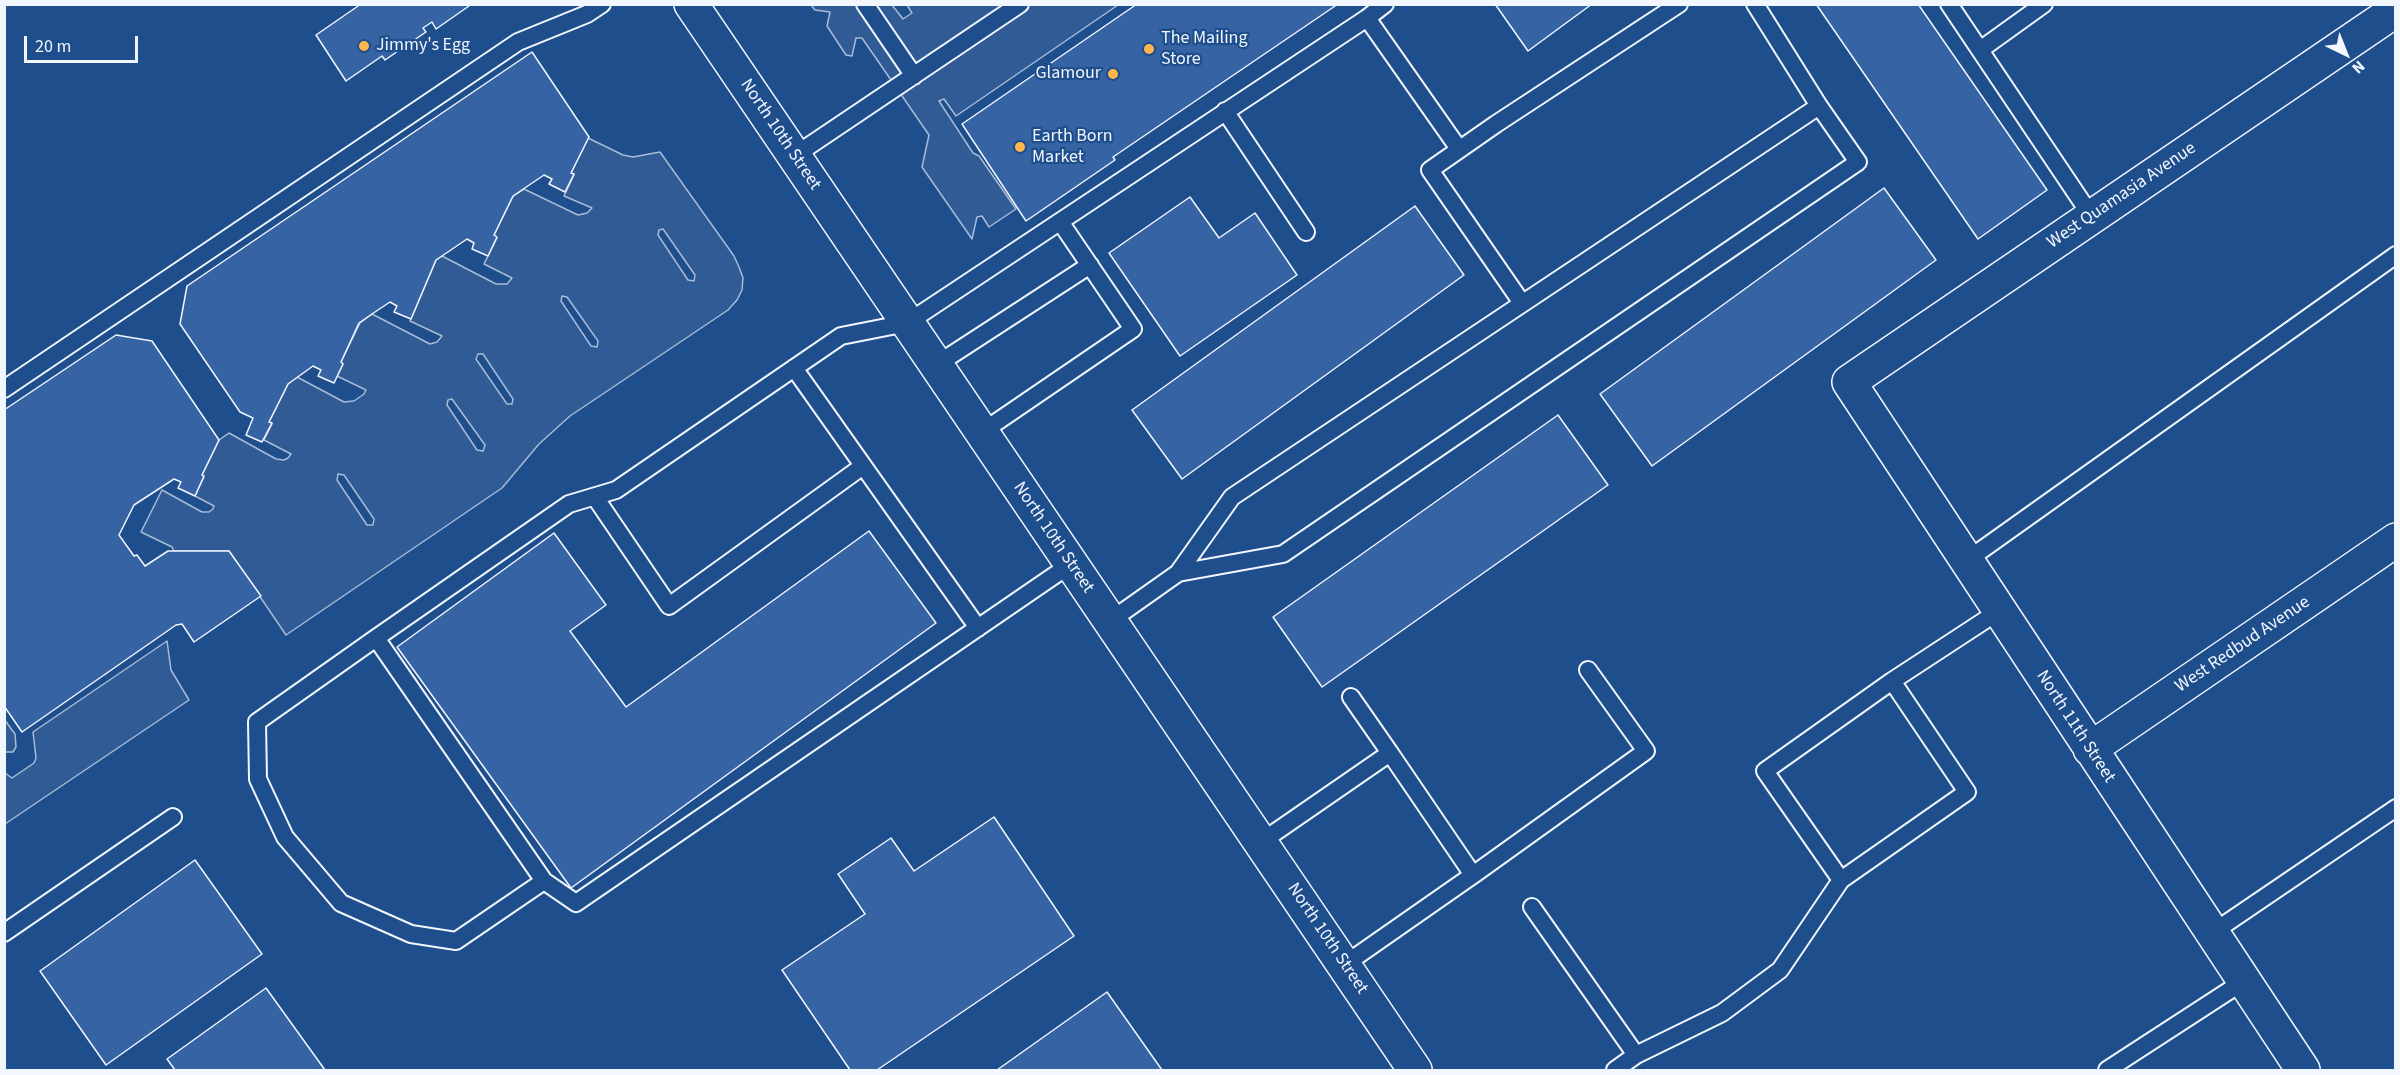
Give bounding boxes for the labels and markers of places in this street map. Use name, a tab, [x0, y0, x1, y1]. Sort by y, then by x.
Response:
place label: The Mailing Store	[1161, 28, 1247, 70]
place label: Jimmy's Egg	[376, 35, 470, 57]
marker: Jimmy's Egg	[357, 39, 371, 53]
marker: The Mailing Store	[1142, 42, 1156, 56]
place label: Glamour	[1036, 63, 1101, 85]
marker: Glamour	[1106, 67, 1120, 81]
place label: Earth Born Market	[1032, 126, 1113, 168]
marker: Earth Born Market	[1013, 140, 1027, 154]

